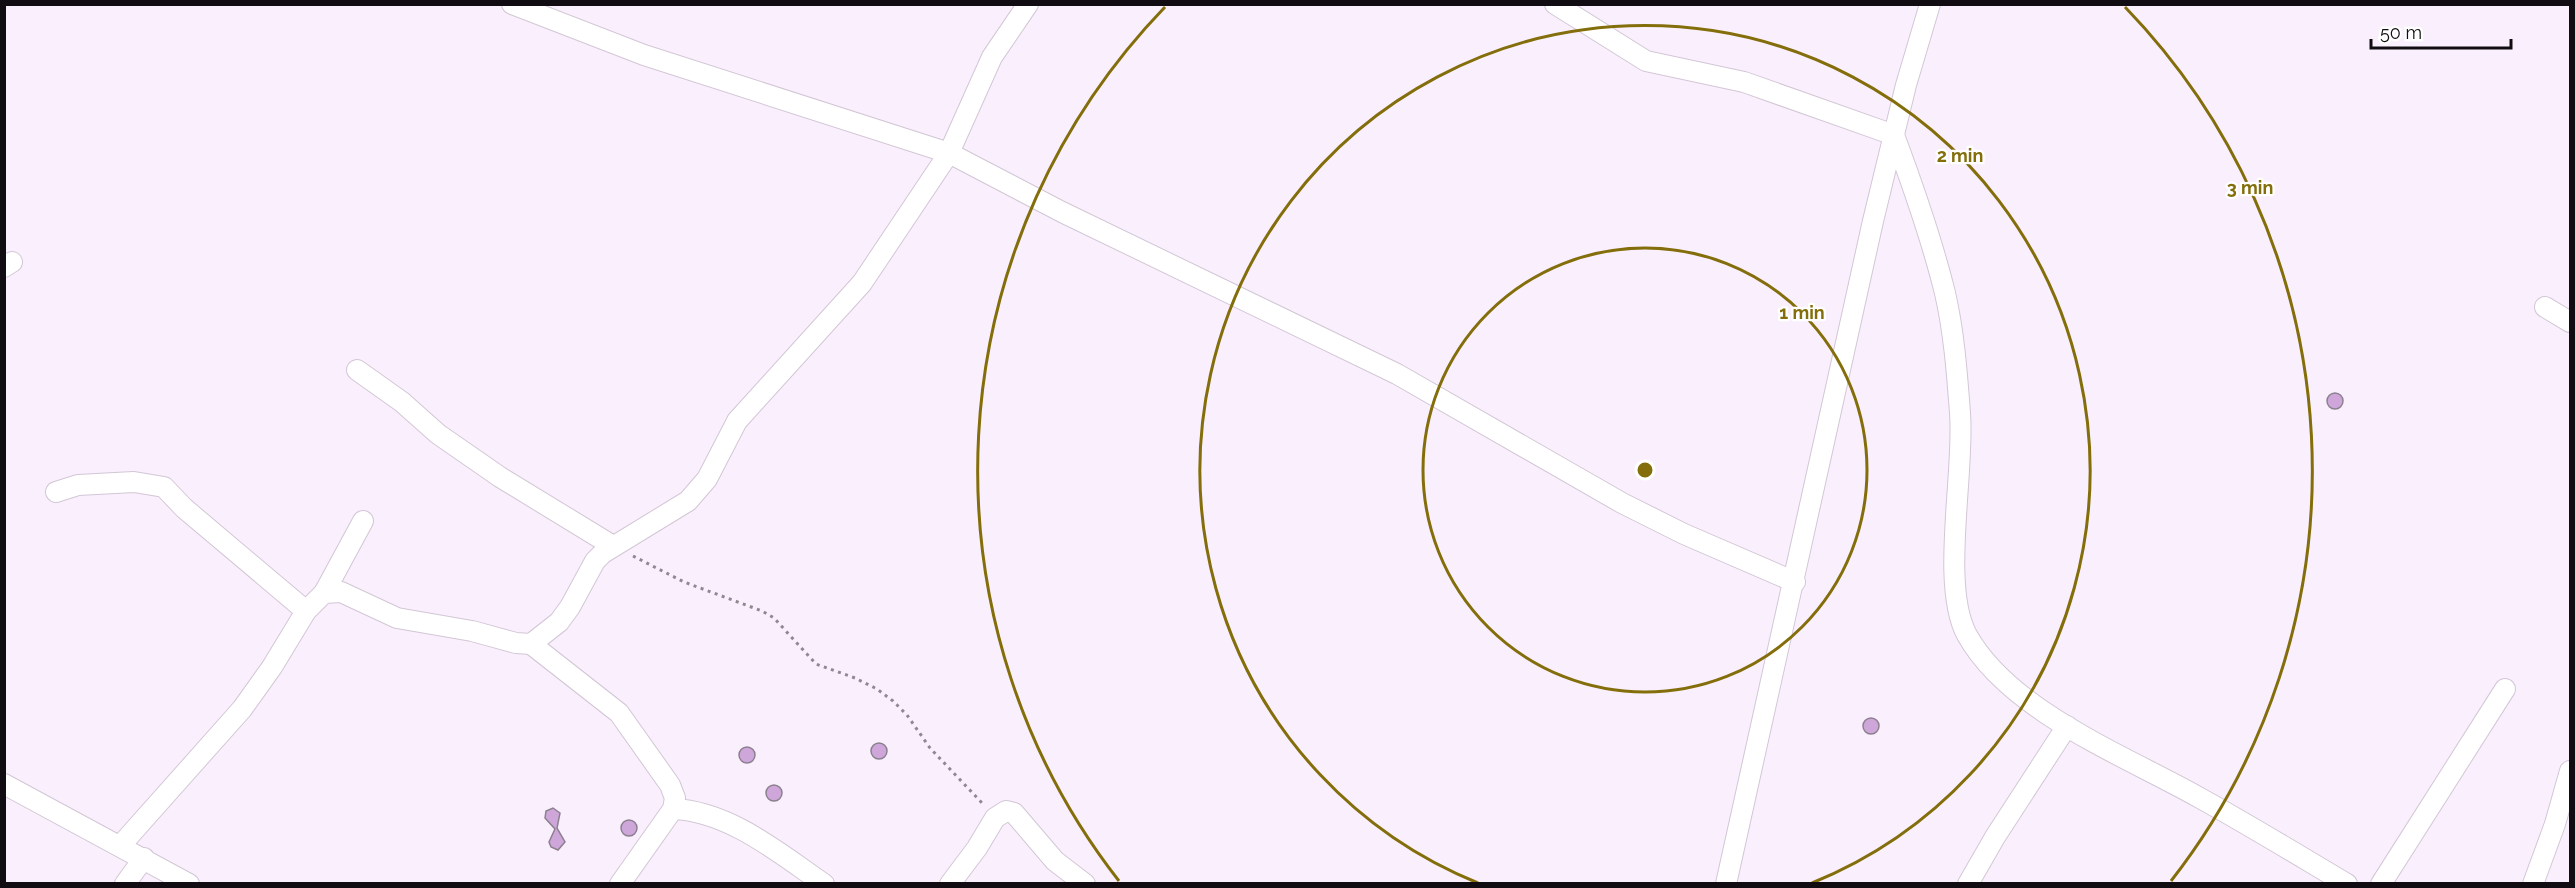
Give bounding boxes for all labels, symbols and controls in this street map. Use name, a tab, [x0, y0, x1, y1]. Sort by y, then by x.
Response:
scale bar	[2371, 12, 2510, 50]
text: 50 m	[2380, 22, 2422, 43]
text: 2 min	[1937, 145, 1983, 166]
text: 3 min	[2227, 177, 2273, 198]
text: 1 min	[1779, 302, 1825, 323]
centre of rings	[1635, 460, 1655, 480]

